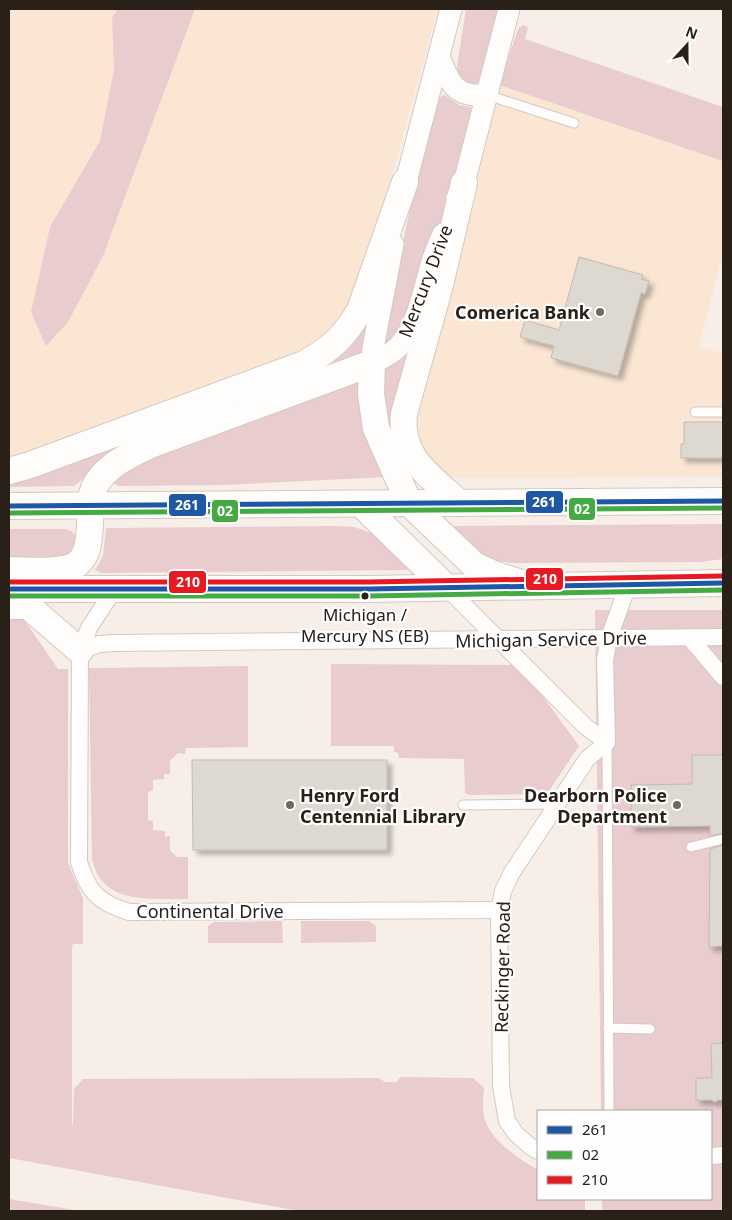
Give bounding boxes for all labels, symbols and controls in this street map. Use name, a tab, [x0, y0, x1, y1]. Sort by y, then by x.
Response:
north arrow	[662, 20, 712, 70]
text: N	[683, 21, 701, 43]
street label: Mercury Drive	[392, 221, 458, 341]
place label: Comerica Bank	[455, 300, 591, 324]
marker: Comerica Bank	[594, 306, 606, 318]
line badge: 261	[525, 490, 564, 514]
text: 261	[532, 492, 556, 511]
line badge: 261	[168, 493, 207, 517]
text: 261	[175, 495, 199, 514]
line badge: 02	[568, 497, 596, 521]
line badge: 02	[211, 499, 239, 523]
text: 02	[574, 499, 590, 518]
text: 02	[217, 501, 233, 520]
line badge: 210	[525, 567, 564, 591]
text: 210	[533, 569, 557, 588]
line badge: 210	[168, 570, 207, 594]
text: 210	[176, 572, 200, 591]
marker: Michigan / Mercury NS (EB)	[360, 591, 370, 601]
place label: Michigan / Mercury NS (EB)	[301, 603, 429, 647]
street label: Michigan Service Drive	[455, 625, 647, 653]
place label: Henry Ford Centennial Library	[300, 783, 467, 828]
place label: Dearborn Police Department	[524, 783, 667, 828]
marker: Henry Ford Centennial Library	[284, 799, 296, 811]
marker: Dearborn Police Department	[671, 799, 683, 811]
street label: Continental Drive	[136, 899, 284, 923]
street label: Reckinger Road	[489, 901, 515, 1033]
legend	[537, 1110, 712, 1200]
text: 261	[582, 1119, 608, 1139]
text: 02	[582, 1144, 599, 1164]
text: 210	[582, 1169, 608, 1189]

